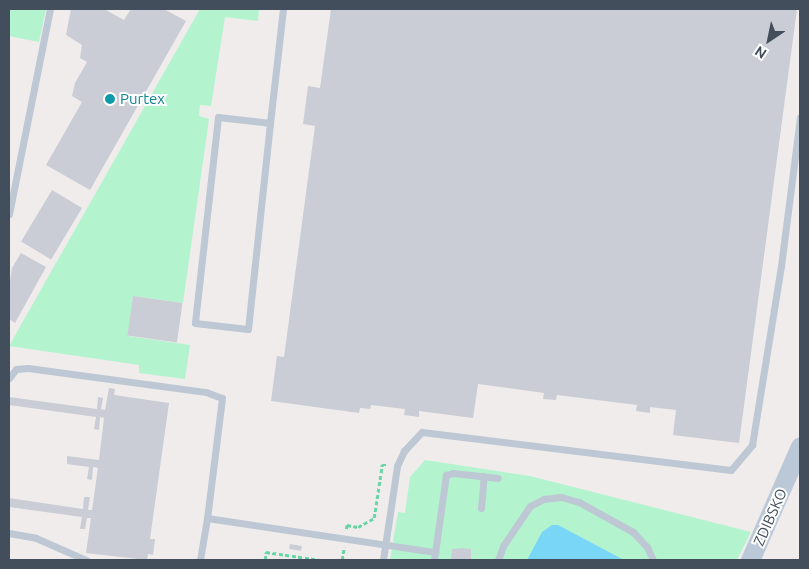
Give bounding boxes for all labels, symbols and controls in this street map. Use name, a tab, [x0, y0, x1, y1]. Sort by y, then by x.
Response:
north arrow	[744, 15, 794, 65]
text: N	[752, 43, 769, 62]
place label: Purtex	[120, 90, 165, 108]
marker: Purtex	[104, 93, 116, 105]
street label: ZDIBSKO	[749, 486, 791, 548]

